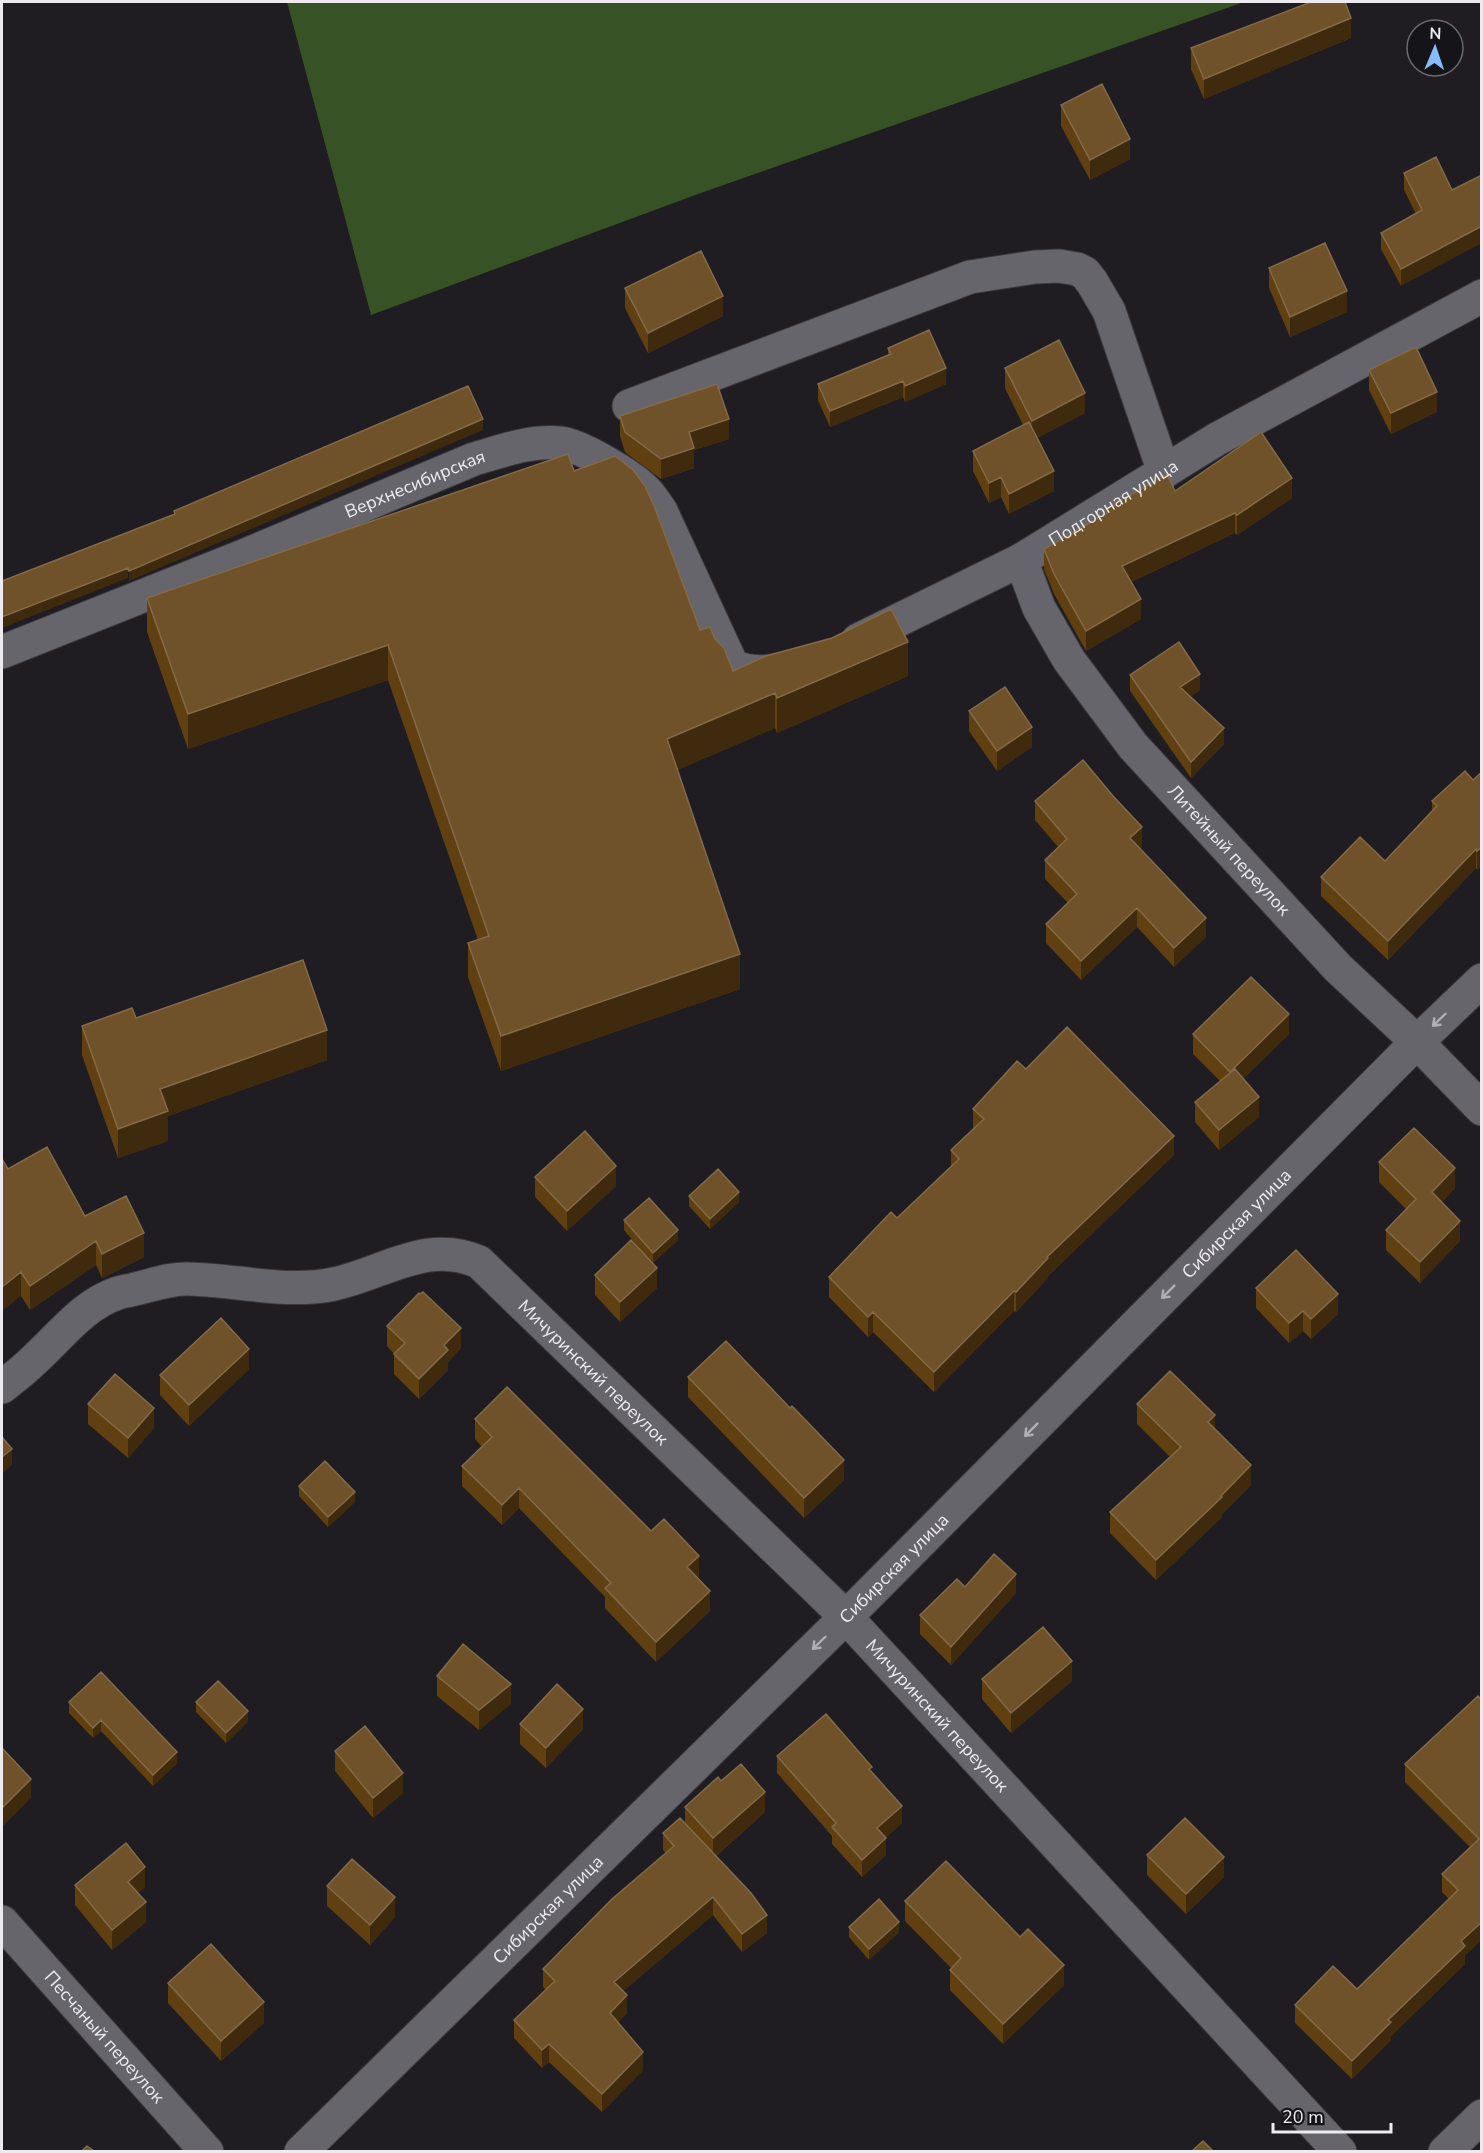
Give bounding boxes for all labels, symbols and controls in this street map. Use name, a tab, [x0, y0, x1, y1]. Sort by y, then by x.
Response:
north arrow	[1405, 18, 1465, 78]
text: N	[1429, 23, 1442, 45]
street label: Верхнесибирская	[341, 444, 488, 524]
street label: Подгорная улица	[1044, 454, 1183, 552]
street label: Литейный переулок	[1162, 779, 1296, 921]
one-way arrow	[1432, 1013, 1447, 1027]
street label: Сибирская улица	[1177, 1163, 1297, 1284]
one-way arrow	[1161, 1284, 1176, 1299]
street label: Мичуринский переулок	[513, 1294, 674, 1451]
one-way arrow	[1023, 1423, 1038, 1438]
street label: Сибирская улица	[834, 1508, 954, 1629]
street label: Мичуринский переулок	[860, 1634, 1014, 1798]
one-way arrow	[811, 1636, 826, 1650]
street label: Сибирская улица	[487, 1850, 609, 1969]
street label: Песчаный переулок	[39, 1966, 170, 2109]
scale bar	[1273, 2096, 1392, 2134]
text: 20 m	[1282, 2105, 1324, 2129]

